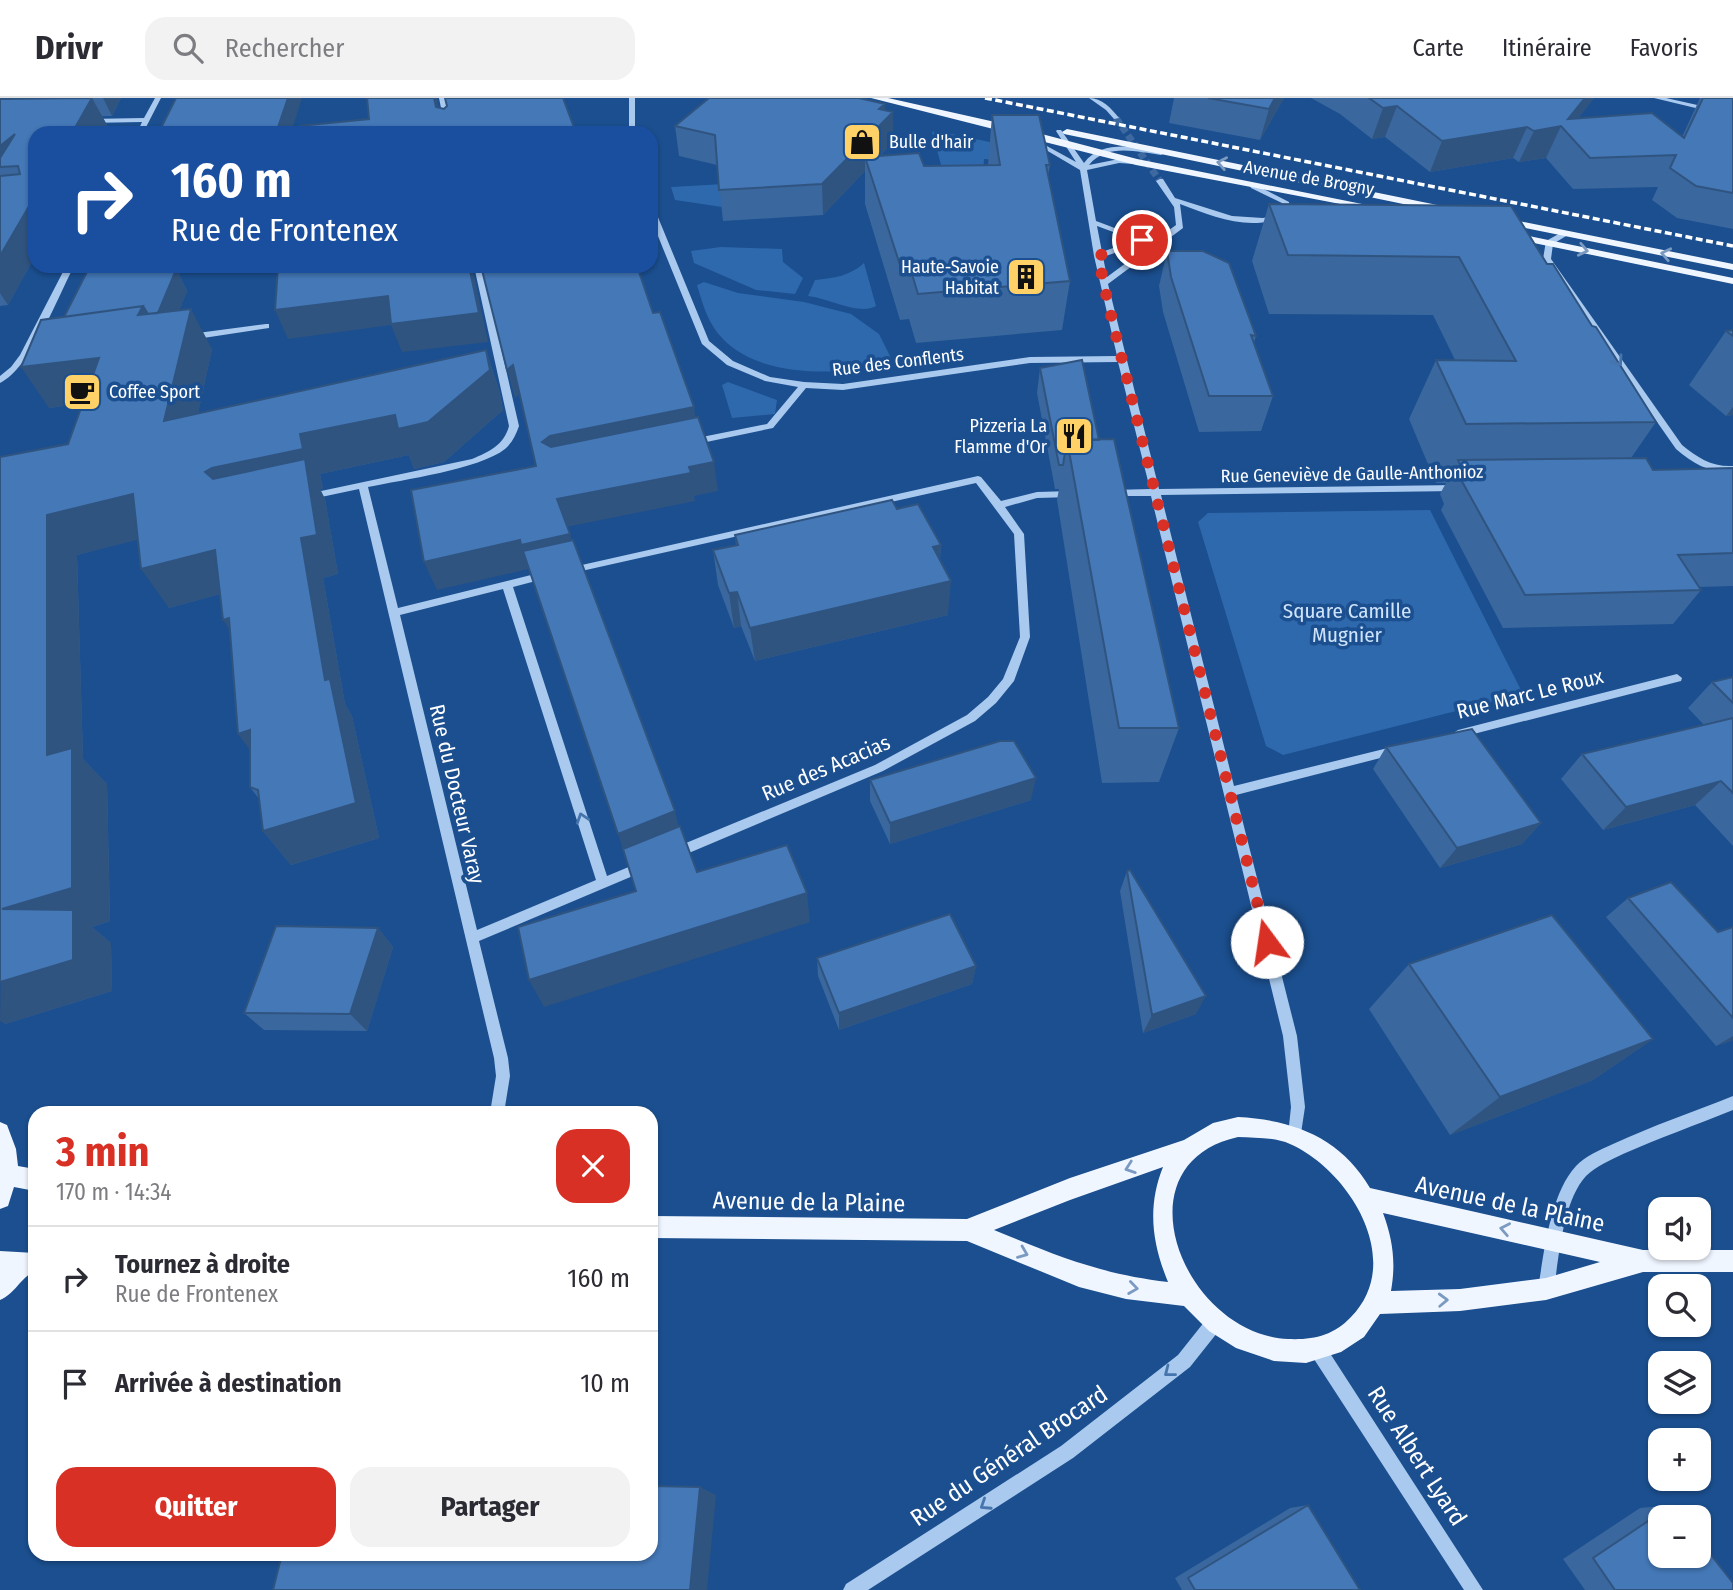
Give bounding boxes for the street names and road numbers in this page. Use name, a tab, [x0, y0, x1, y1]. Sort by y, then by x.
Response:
street label: Avenue de Brogny	[1242, 156, 1376, 200]
street label: Rue des Conflents	[831, 343, 965, 381]
street label: Rue Geneviève de Gaulle-Anthonioz	[1221, 461, 1483, 487]
street label: Rue Marc Le Roux	[1454, 663, 1607, 725]
street label: Rue du Docteur Varay	[424, 702, 490, 887]
street label: Rue des Acacias	[758, 729, 894, 807]
street label: Avenue de la Plaine	[1413, 1170, 1607, 1238]
street label: Avenue de la Plaine	[712, 1186, 906, 1218]
street label: Rue du Général Brocard	[905, 1380, 1113, 1532]
street label: Rue Albert Lyard	[1362, 1381, 1472, 1531]

